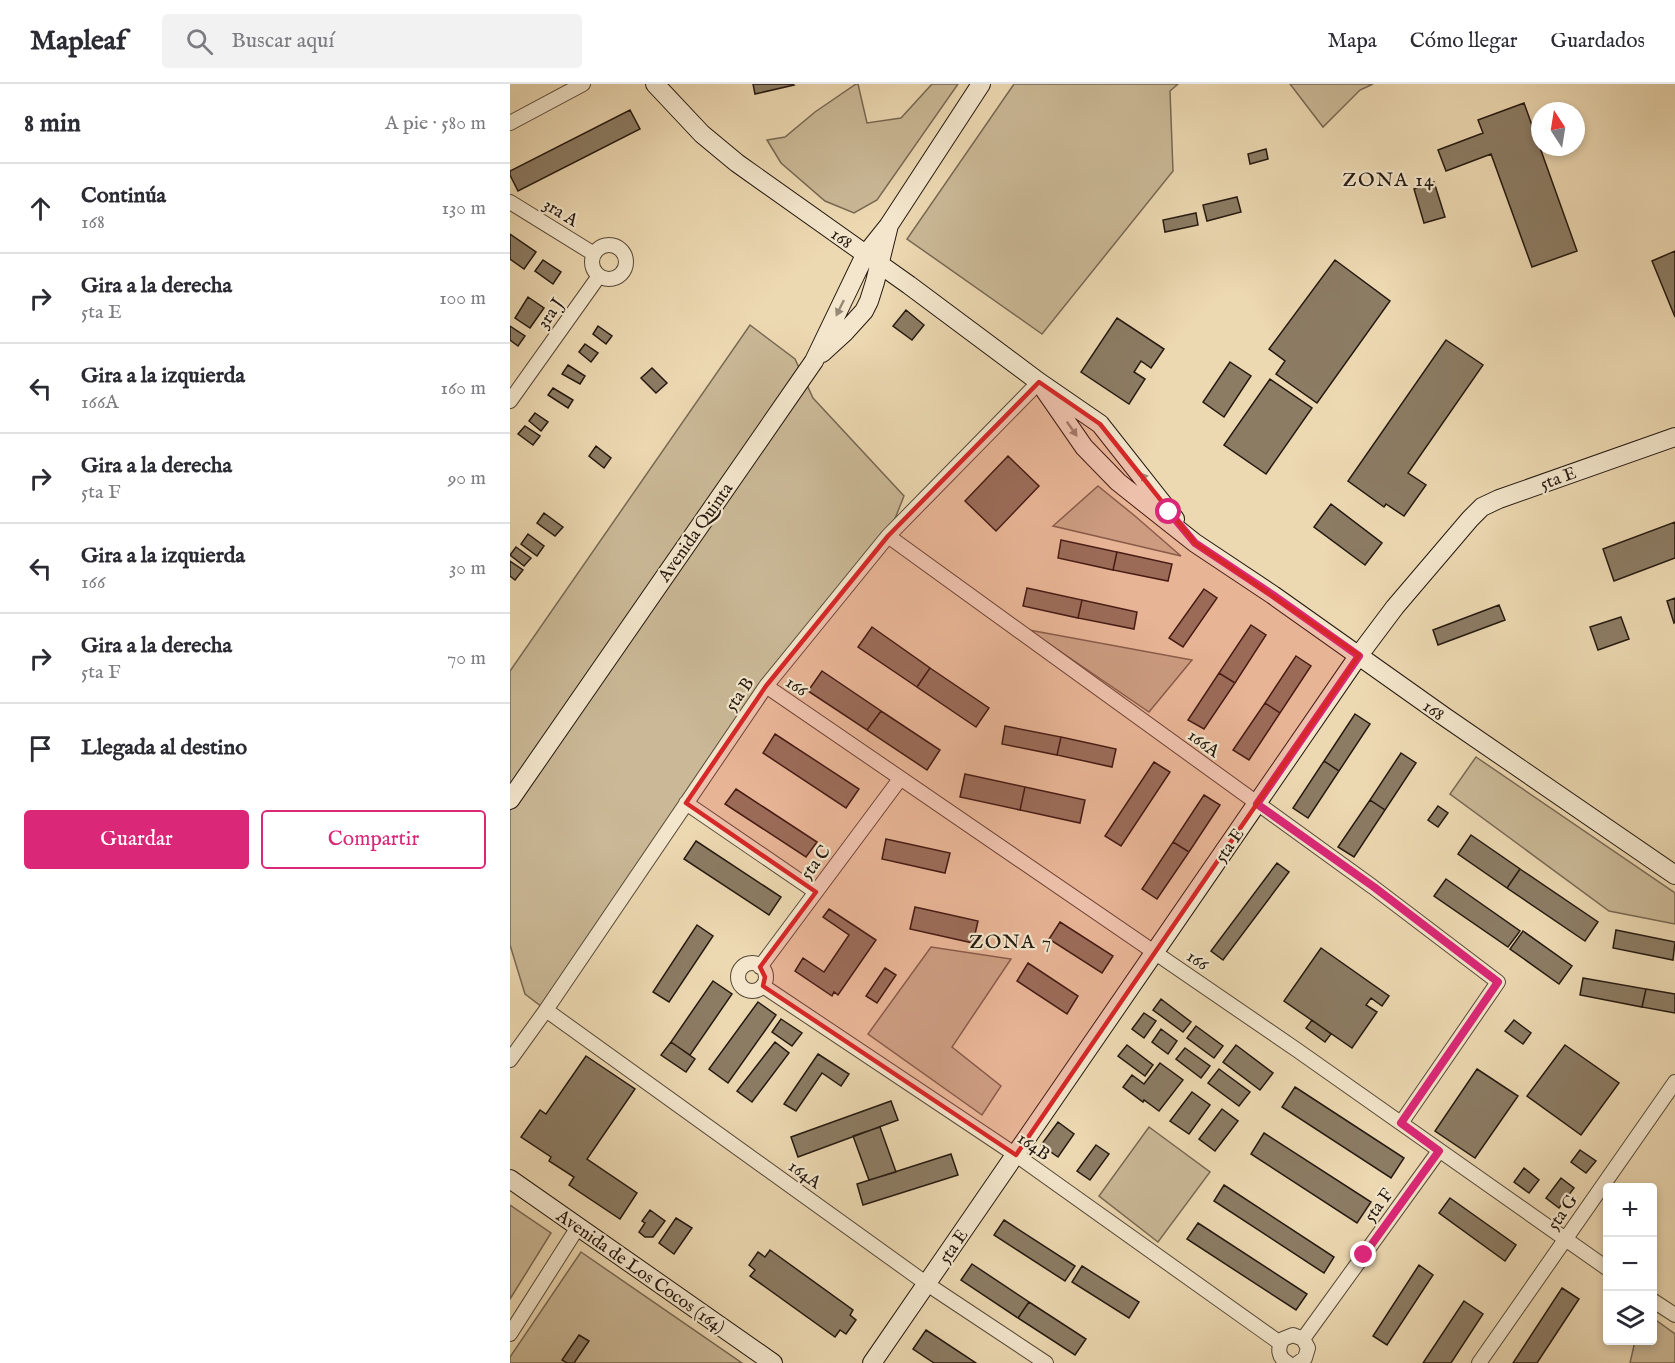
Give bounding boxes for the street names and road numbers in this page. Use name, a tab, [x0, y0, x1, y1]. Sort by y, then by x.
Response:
street label: 3ra A	[538, 194, 583, 233]
street label: 168	[826, 224, 857, 255]
street label: 3ra J	[533, 293, 570, 334]
street label: 5ta E	[1537, 462, 1580, 497]
street label: Avenida Quinta	[653, 479, 739, 588]
street label: 166	[781, 672, 812, 703]
street label: 5ta B	[720, 673, 760, 716]
street label: 168	[1418, 696, 1449, 727]
street label: 166A	[1183, 725, 1224, 764]
street label: 5ta E	[1210, 824, 1250, 868]
street label: 5ta C	[796, 841, 837, 885]
street label: 166	[1182, 946, 1213, 977]
street label: 164B	[1012, 1128, 1054, 1167]
street label: 164A	[783, 1156, 826, 1195]
street label: 5ta F	[1359, 1184, 1399, 1227]
street label: 5ta G	[1543, 1190, 1584, 1235]
street label: Avenida de Los Cocos (164)	[550, 1205, 729, 1339]
street label: 5ta E	[934, 1225, 974, 1269]

